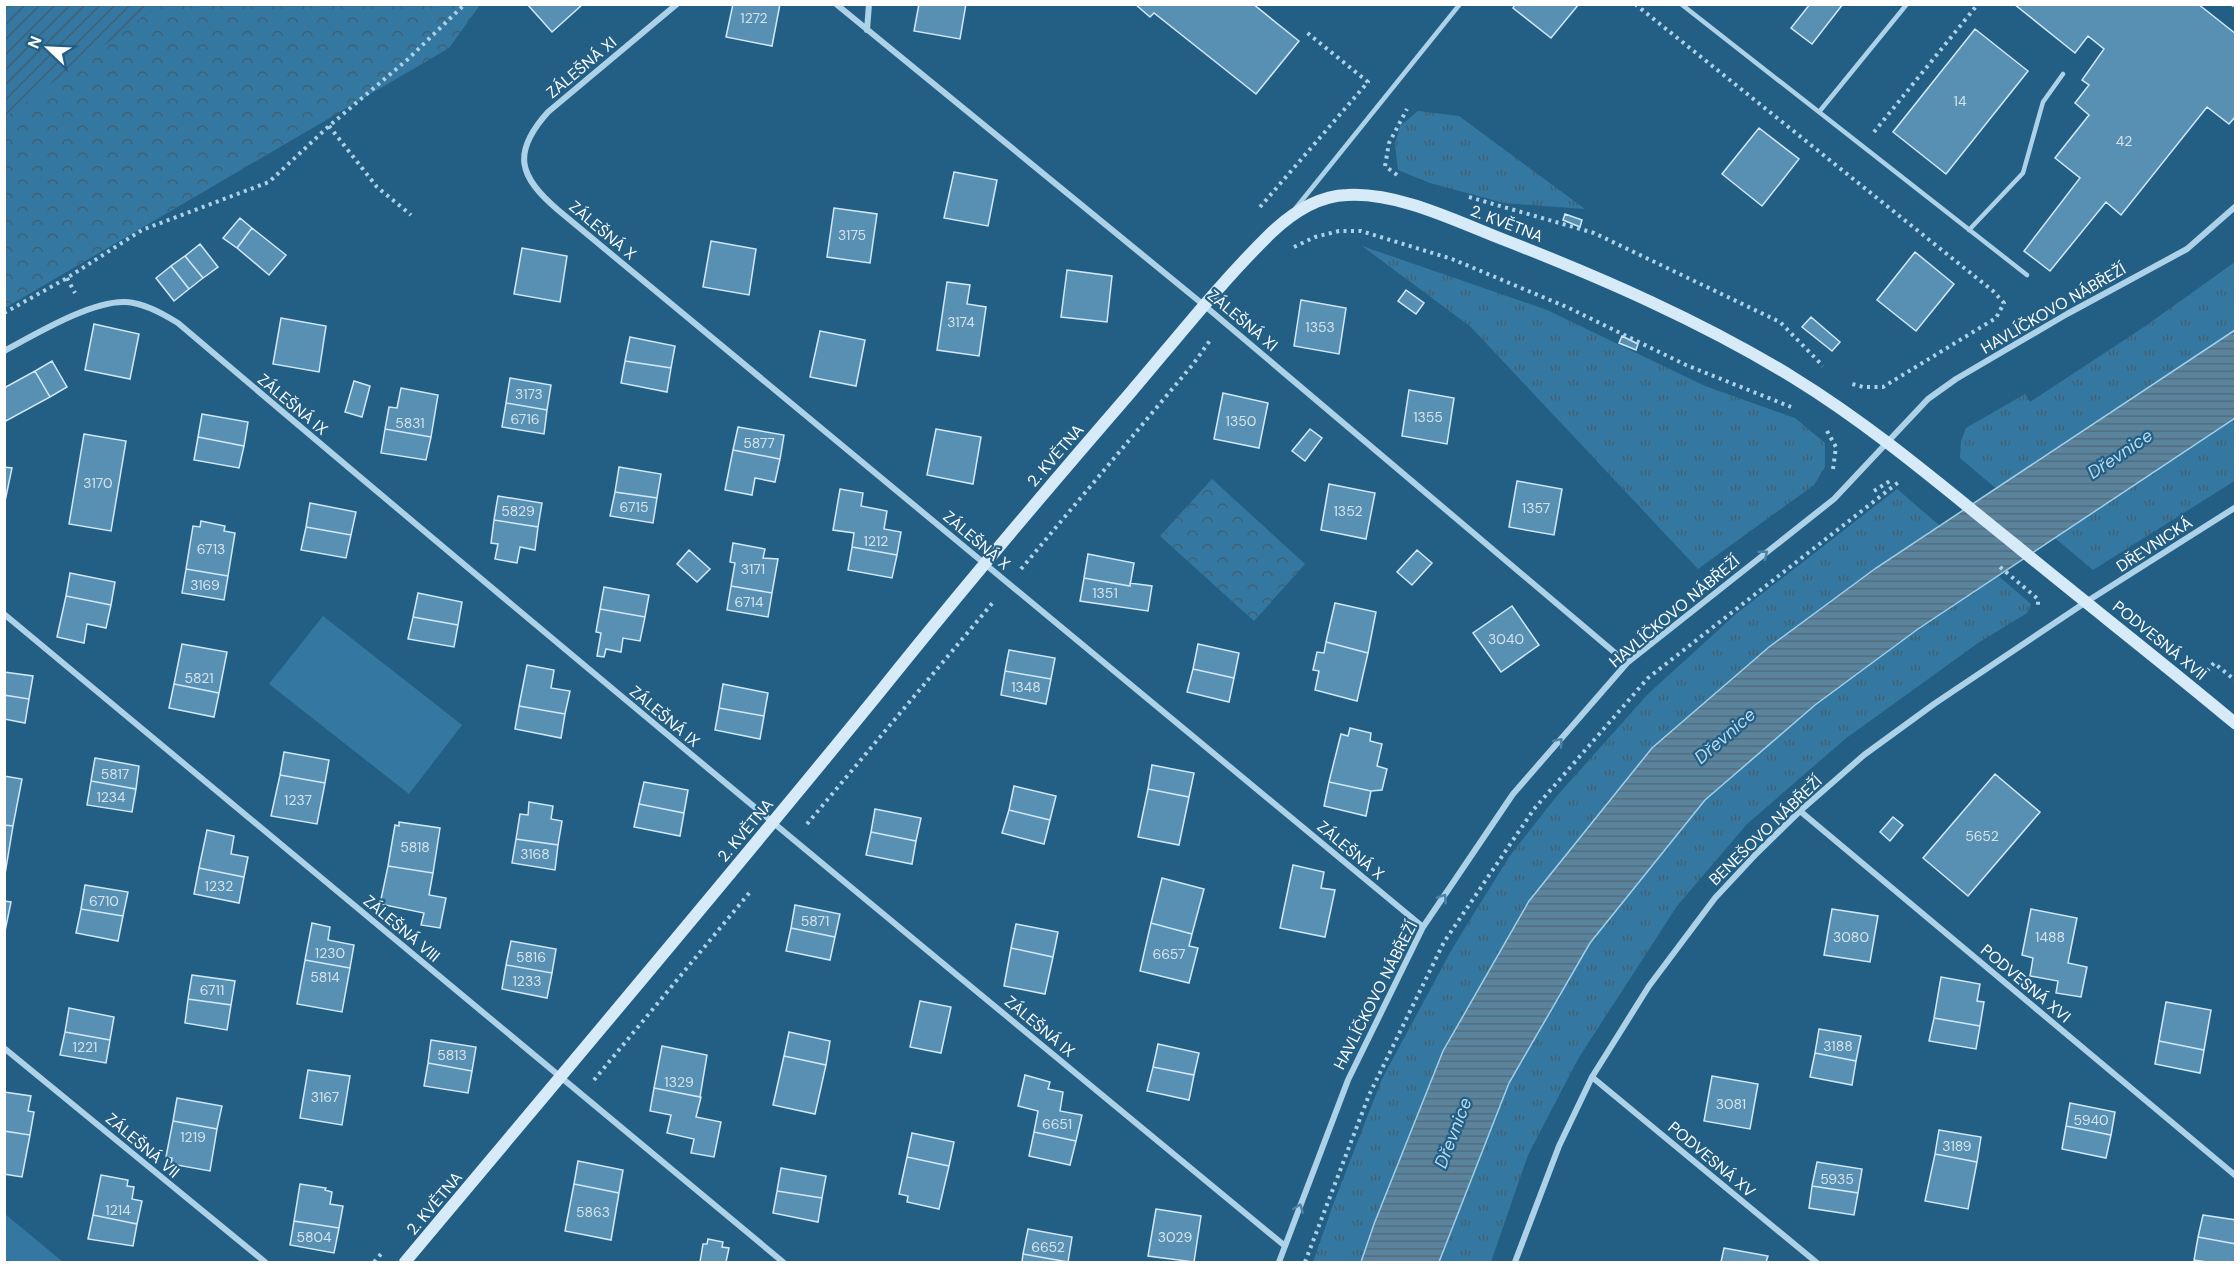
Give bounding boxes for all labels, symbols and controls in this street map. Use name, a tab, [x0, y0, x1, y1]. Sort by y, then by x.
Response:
house number: 1272	[740, 9, 768, 27]
north arrow	[18, 18, 78, 78]
street label: ZÁLEŠNÁ XI	[542, 32, 621, 103]
text: N	[23, 33, 47, 52]
house number: 14	[1954, 92, 1967, 110]
house number: 42	[2116, 132, 2132, 150]
street label: ZÁLEŠNÁ X	[565, 196, 641, 265]
street label: 2. KVĚTNA	[1467, 200, 1547, 247]
house number: 3175	[838, 226, 866, 244]
street label: HAVLÍČKOVO NÁBŘEŽÍ	[1977, 258, 2130, 359]
street label: ZÁLEŠNÁ XI	[1203, 285, 1282, 356]
house number: 3174	[947, 313, 975, 331]
house number: 1353	[1305, 318, 1335, 336]
street label: ZÁLEŠNÁ IX	[253, 369, 332, 440]
house number: 3173	[515, 385, 543, 403]
house number: 1355	[1413, 408, 1443, 426]
house number: 6716	[510, 410, 540, 428]
house number: 1350	[1226, 412, 1256, 430]
house number: 5831	[395, 414, 425, 432]
street label: 2. KVĚTNA	[1022, 419, 1089, 491]
water label: Dřevnice	[2083, 423, 2157, 485]
house number: 5877	[743, 434, 775, 452]
house number: 3170	[83, 474, 113, 492]
house number: 6715	[620, 498, 648, 516]
house number: 1357	[1522, 499, 1550, 517]
house number: 5829	[501, 502, 535, 520]
house number: 1352	[1333, 502, 1363, 520]
street label: ZÁLEŠNÁ X	[939, 506, 1015, 575]
street label: DŘEVNICKÁ	[2112, 512, 2197, 577]
house number: 1212	[864, 532, 888, 550]
house number: 6713	[197, 540, 225, 558]
street label: HAVLÍČKOVO NÁBŘEŽÍ	[1605, 550, 1744, 672]
one-way arrow	[1757, 551, 1768, 562]
house number: 3171	[741, 560, 765, 578]
house number: 3169	[190, 576, 220, 594]
house number: 1351	[1092, 584, 1118, 602]
house number: 6714	[735, 593, 764, 611]
street label: PODVESNÁ XVII	[2108, 596, 2211, 685]
house number: 3040	[1488, 630, 1524, 648]
house number: 5821	[184, 669, 214, 687]
house number: 1348	[1011, 678, 1041, 696]
street label: ZÁLEŠNÁ IX	[625, 681, 704, 752]
water label: Dřevnice	[1689, 703, 1761, 769]
one-way arrow	[1552, 738, 1563, 749]
house number: 5817	[101, 765, 129, 783]
street label: BENEŠOVO NÁBŘEŽÍ	[1704, 771, 1826, 890]
house number: 1234	[96, 788, 126, 806]
house number: 1237	[284, 791, 312, 809]
street label: 2. KVĚTNA	[713, 794, 778, 866]
street label: ZÁLEŠNÁ X	[1313, 816, 1389, 885]
house number: 5652	[1965, 827, 1999, 845]
house number: 5818	[400, 838, 430, 856]
house number: 3168	[520, 845, 550, 863]
house number: 1232	[205, 877, 233, 895]
street label: ZÁLEŠNÁ VIII	[359, 890, 444, 967]
house number: 6710	[89, 892, 119, 910]
one-way arrow	[1436, 894, 1447, 905]
house number: 5871	[801, 912, 829, 930]
street label: HAVLÍČKOVO NÁBŘEŽÍ	[1329, 917, 1422, 1073]
house number: 3080	[1833, 928, 1869, 946]
house number: 1488	[2035, 928, 2065, 946]
street label: PODVESNÁ XVI	[1976, 940, 2075, 1027]
house number: 1230	[315, 944, 345, 962]
house number: 6657	[1152, 945, 1186, 963]
house number: 5816	[516, 948, 546, 966]
house number: 5814	[310, 968, 340, 986]
house number: 1233	[513, 972, 541, 990]
house number: 6711	[200, 981, 224, 999]
street label: ZÁLEŠNÁ IX	[1000, 991, 1079, 1062]
house number: 3188	[1823, 1037, 1853, 1055]
house number: 1221	[73, 1038, 97, 1056]
house number: 5813	[437, 1046, 467, 1064]
house number: 1329	[664, 1073, 694, 1091]
house number: 3167	[311, 1088, 339, 1106]
water label: Dřevnice	[1429, 1094, 1477, 1172]
house number: 3081	[1716, 1095, 1746, 1113]
street label: ZÁLEŠNÁ VII	[101, 1108, 184, 1182]
house number: 5940	[2074, 1111, 2109, 1129]
house number: 6651	[1042, 1115, 1072, 1133]
street label: PODVESNÁ XV	[1664, 1117, 1760, 1202]
house number: 1219	[180, 1128, 206, 1146]
house number: 3189	[1942, 1137, 1972, 1155]
street label: 2. KVĚTNA	[402, 1167, 467, 1239]
house number: 5935	[1820, 1170, 1854, 1188]
house number: 1214	[105, 1201, 131, 1219]
house number: 5863	[576, 1203, 610, 1221]
one-way arrow	[1292, 1203, 1304, 1214]
house number: 5804	[296, 1228, 332, 1246]
house number: 3029	[1158, 1228, 1192, 1246]
house number: 6652	[1031, 1238, 1065, 1256]

